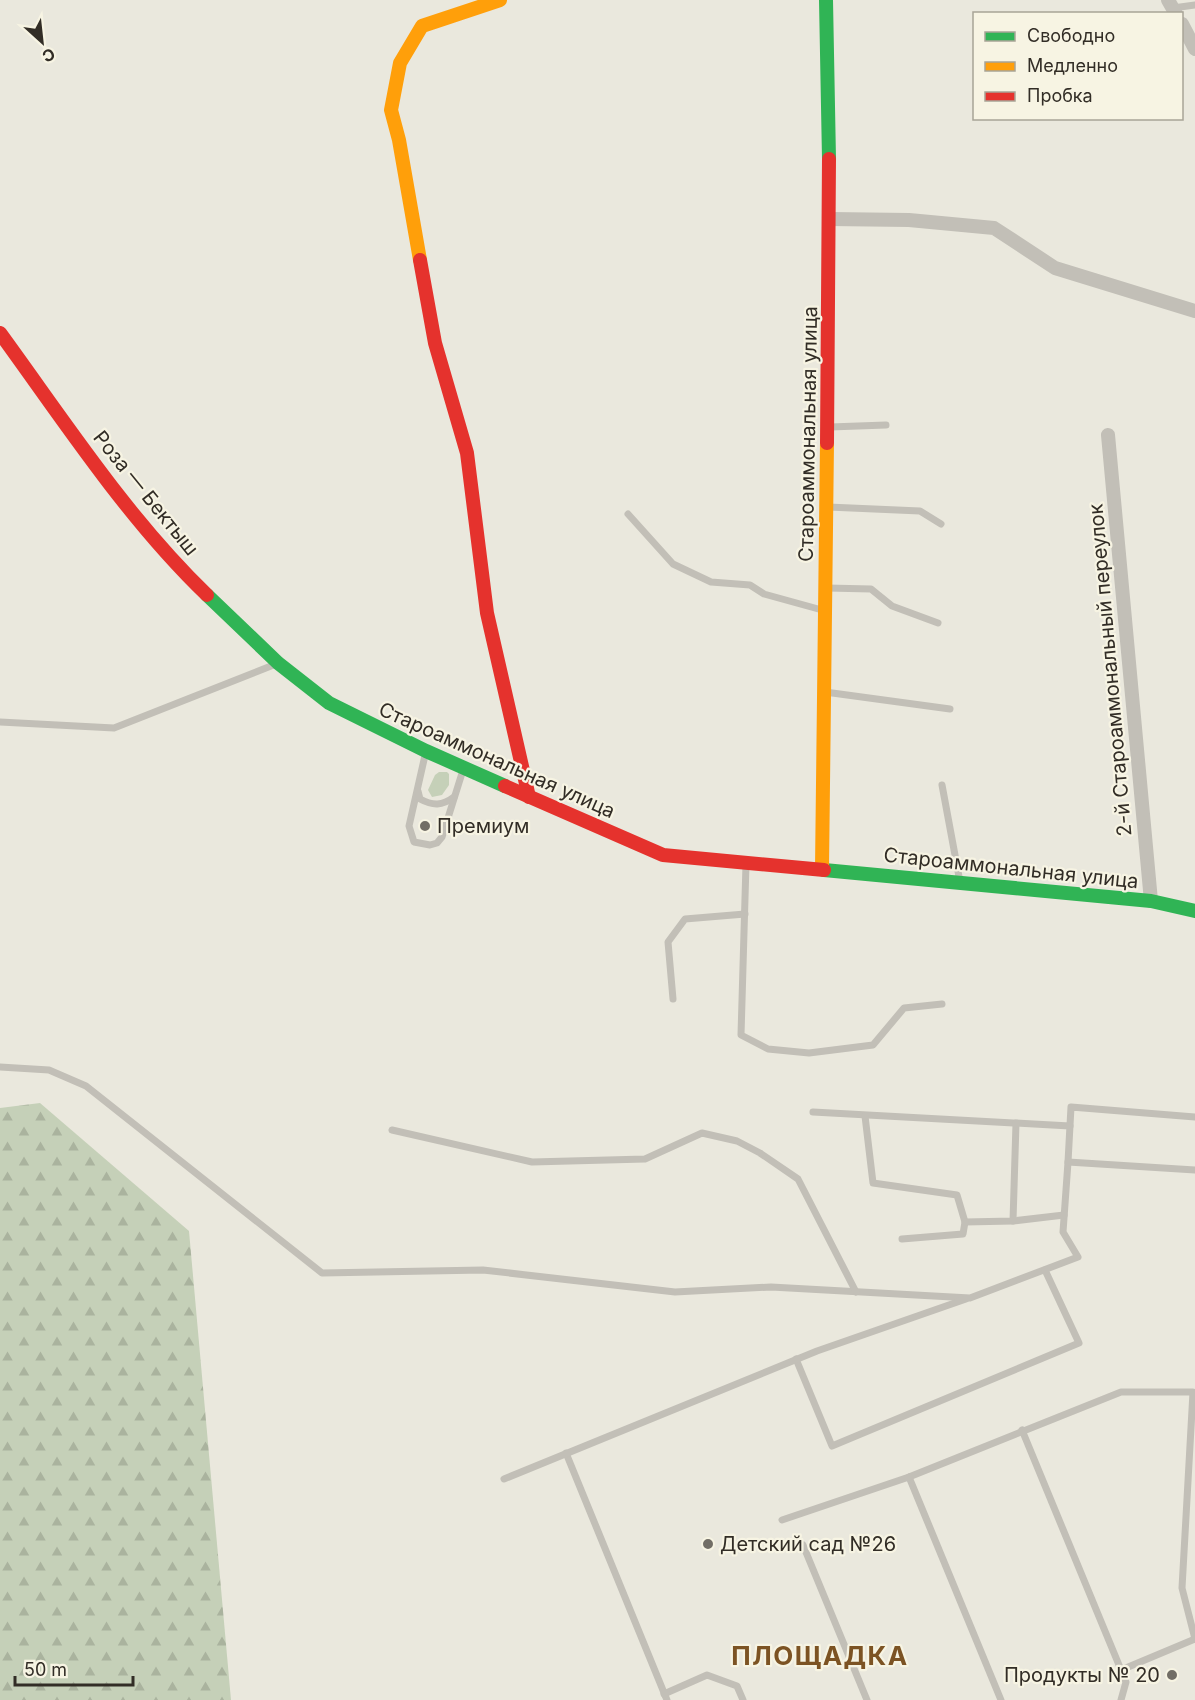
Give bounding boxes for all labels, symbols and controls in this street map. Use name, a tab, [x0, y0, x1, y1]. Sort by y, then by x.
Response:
north arrow	[12, 12, 72, 72]
legend	[973, 12, 1183, 120]
text: Свободно	[1027, 25, 1115, 46]
text: С	[39, 44, 59, 67]
text: Медленно	[1027, 55, 1118, 76]
text: Пробка	[1027, 85, 1093, 106]
street label: Староаммональная улица	[794, 306, 822, 562]
street label: Роза — Бектыш	[88, 426, 204, 560]
street label: 2-й Староаммональный переулок	[1083, 503, 1137, 837]
street label: Староаммональная улица	[375, 697, 619, 823]
place label: Премиум	[437, 814, 529, 838]
marker: Премиум	[418, 819, 432, 833]
street label: Староаммональная улица	[882, 843, 1140, 893]
place label: Детский сад №26	[720, 1532, 896, 1556]
marker: Детский сад №26	[701, 1537, 715, 1551]
district label: ПЛОЩАДКА	[731, 1640, 909, 1671]
scale bar	[15, 1649, 134, 1687]
text: 50 m	[24, 1659, 67, 1680]
place label: Продукты № 20	[1004, 1663, 1160, 1687]
marker: Продукты № 20	[1165, 1668, 1179, 1682]

